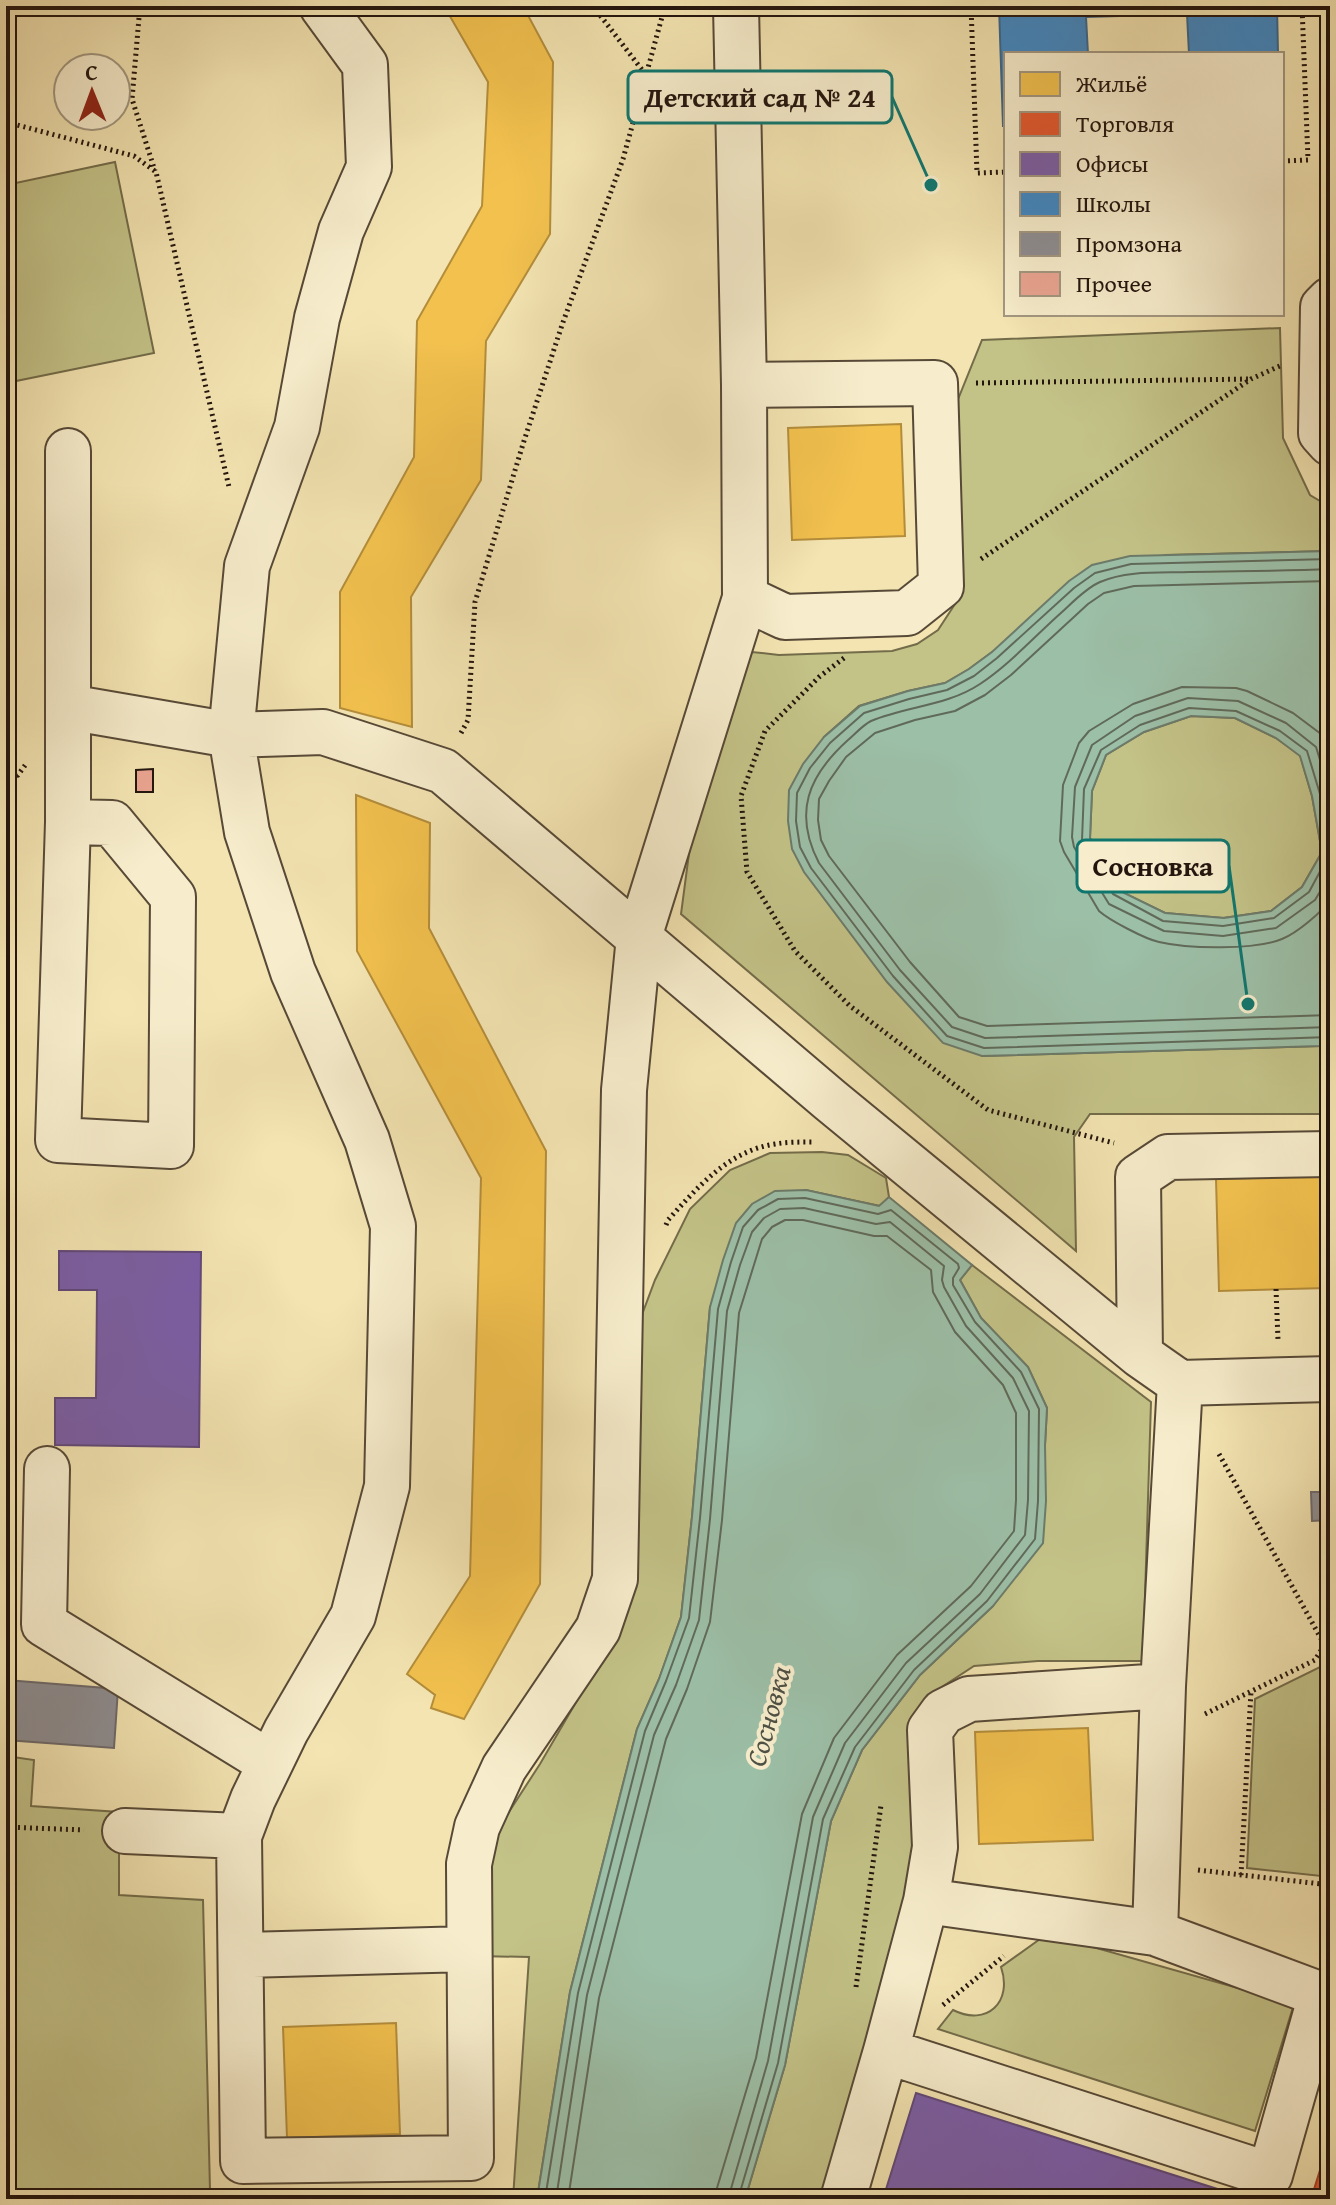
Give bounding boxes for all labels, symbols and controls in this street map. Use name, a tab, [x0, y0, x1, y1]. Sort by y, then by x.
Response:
north arrow	[52, 52, 132, 132]
legend	[1004, 52, 1284, 316]
text: С	[85, 56, 98, 88]
text: Жильё	[1075, 66, 1147, 101]
callout: Детский сад № 24	[628, 71, 892, 123]
text: Детский сад № 24	[643, 76, 876, 117]
text: Торговля	[1076, 106, 1174, 141]
text: Офисы	[1076, 146, 1149, 181]
text: Школы	[1076, 186, 1151, 221]
text: Промзона	[1076, 226, 1182, 261]
text: Прочее	[1076, 266, 1152, 301]
callout: Сосновка	[1077, 840, 1229, 892]
text: Сосновка	[1093, 845, 1214, 886]
water label: Сосновка	[734, 1661, 801, 1771]

